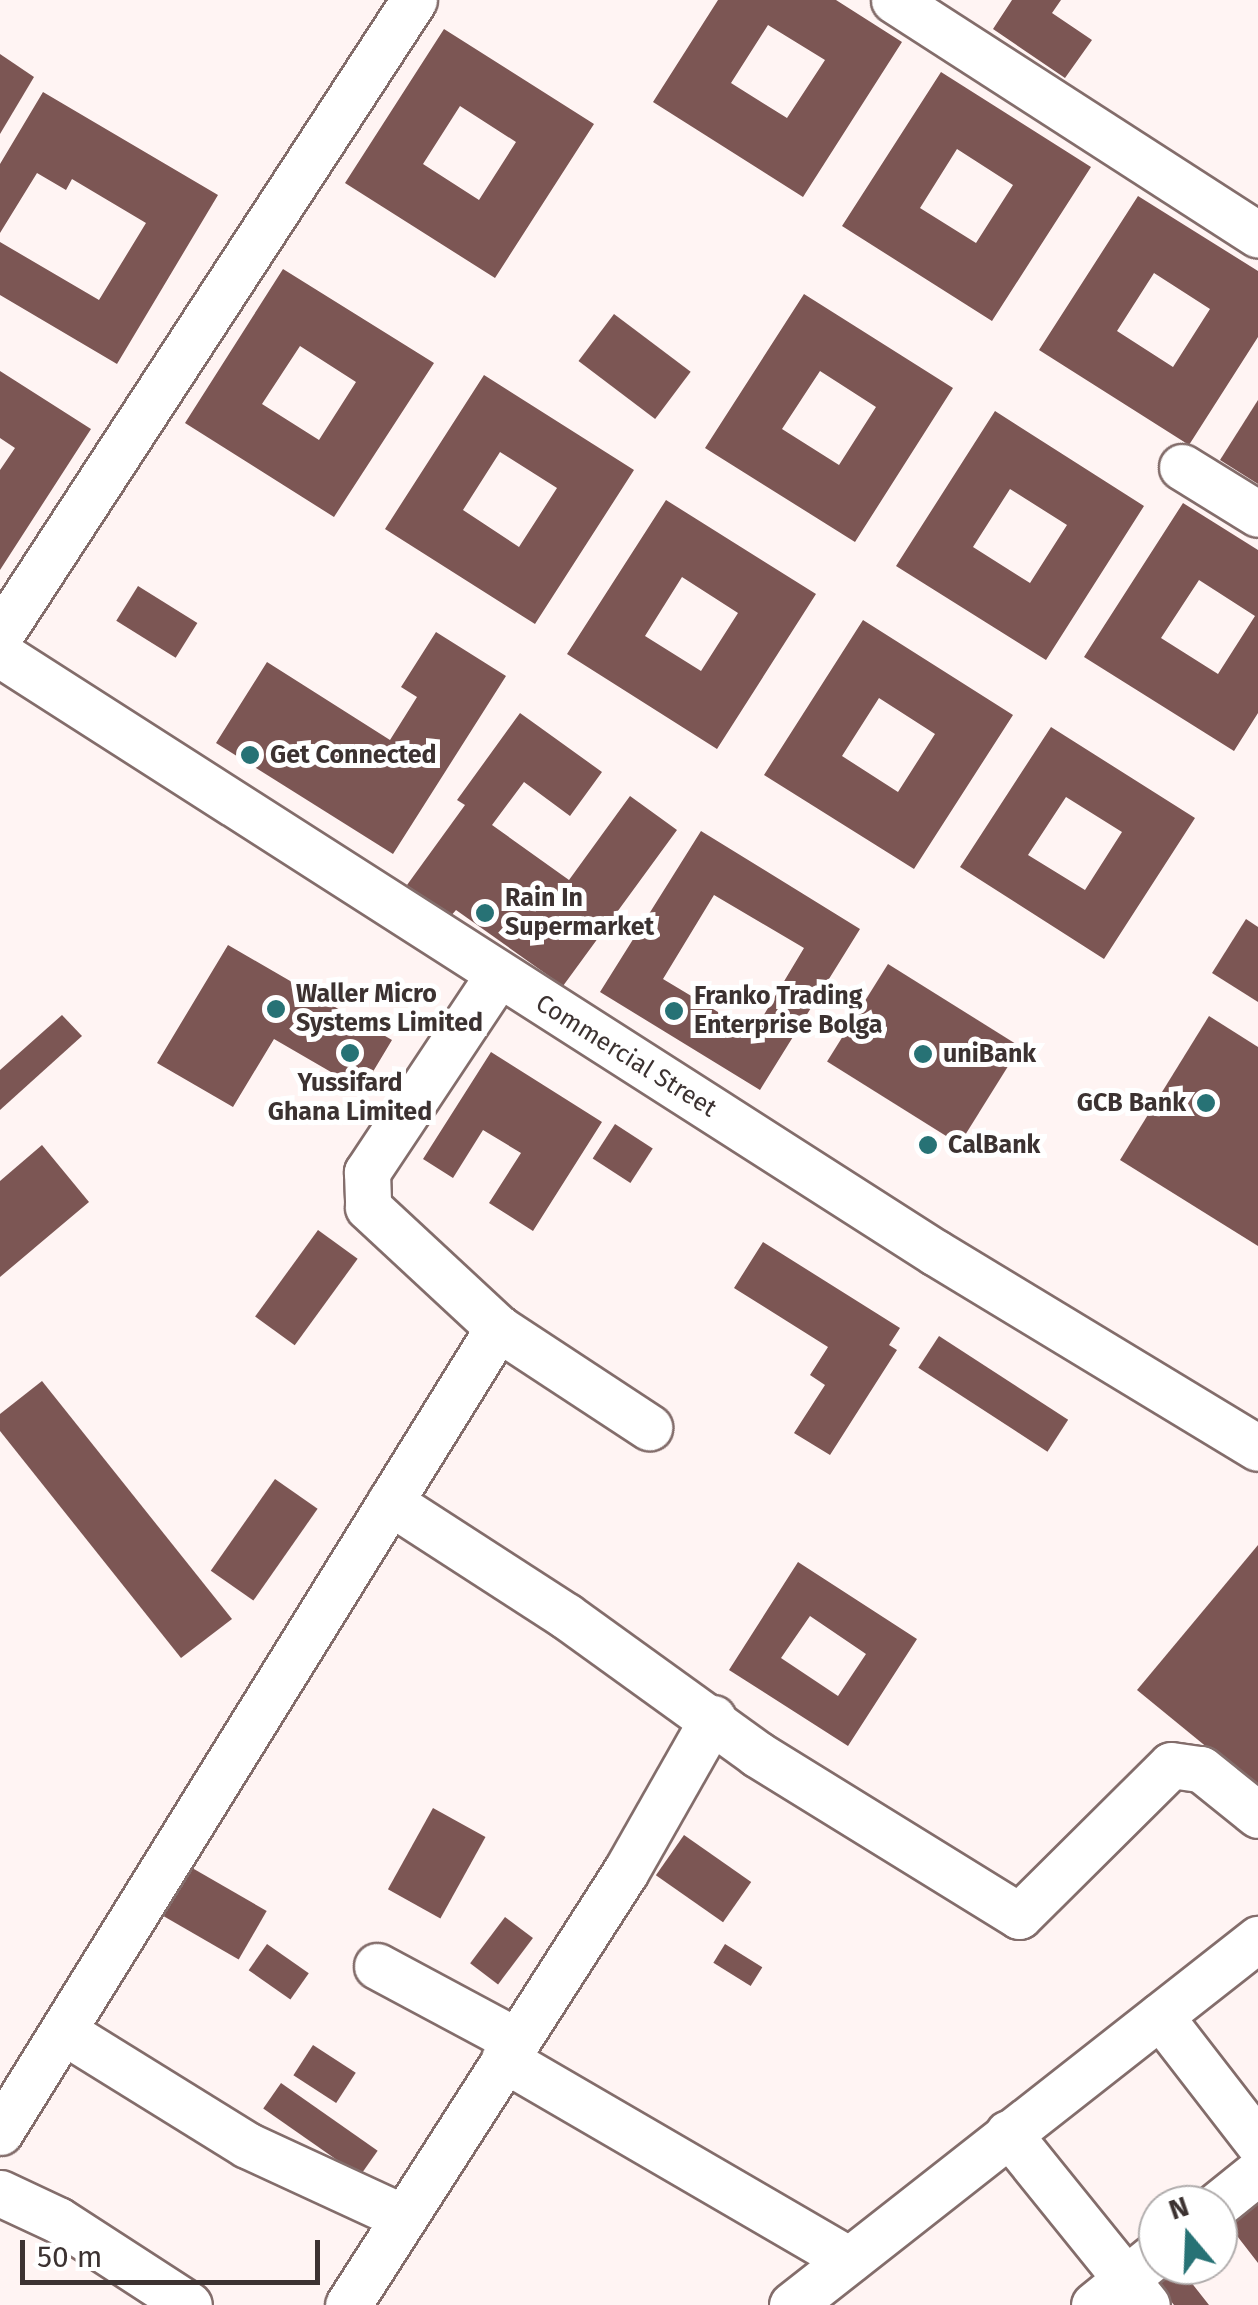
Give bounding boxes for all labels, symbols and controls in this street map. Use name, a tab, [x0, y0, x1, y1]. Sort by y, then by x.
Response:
place label: Get Connected	[270, 740, 437, 770]
marker: Get Connected	[239, 744, 261, 766]
place label: Rain In Supermarket	[505, 884, 654, 943]
marker: Rain In Supermarket	[474, 902, 496, 924]
place label: Waller Micro Systems Limited	[296, 980, 483, 1039]
place label: Franko Trading Enterprise Bolga	[694, 982, 882, 1041]
street label: Commercial Street	[530, 988, 722, 1124]
marker: Waller Micro Systems Limited	[265, 998, 287, 1020]
marker: Franko Trading Enterprise Bolga	[663, 1000, 685, 1022]
place label: uniBank	[943, 1039, 1036, 1069]
marker: Yussifard Ghana Limited	[339, 1042, 361, 1064]
marker: uniBank	[912, 1043, 934, 1065]
place label: Yussifard Ghana Limited	[268, 1069, 432, 1128]
place label: GCB Bank	[1077, 1088, 1186, 1118]
marker: GCB Bank	[1195, 1092, 1217, 1114]
place label: CalBank	[948, 1130, 1040, 1160]
marker: CalBank	[917, 1134, 939, 1156]
north arrow	[1138, 2185, 1238, 2285]
text: N	[1165, 2189, 1193, 2227]
scale bar	[25, 2220, 325, 2282]
text: 50 m	[37, 2239, 102, 2275]

